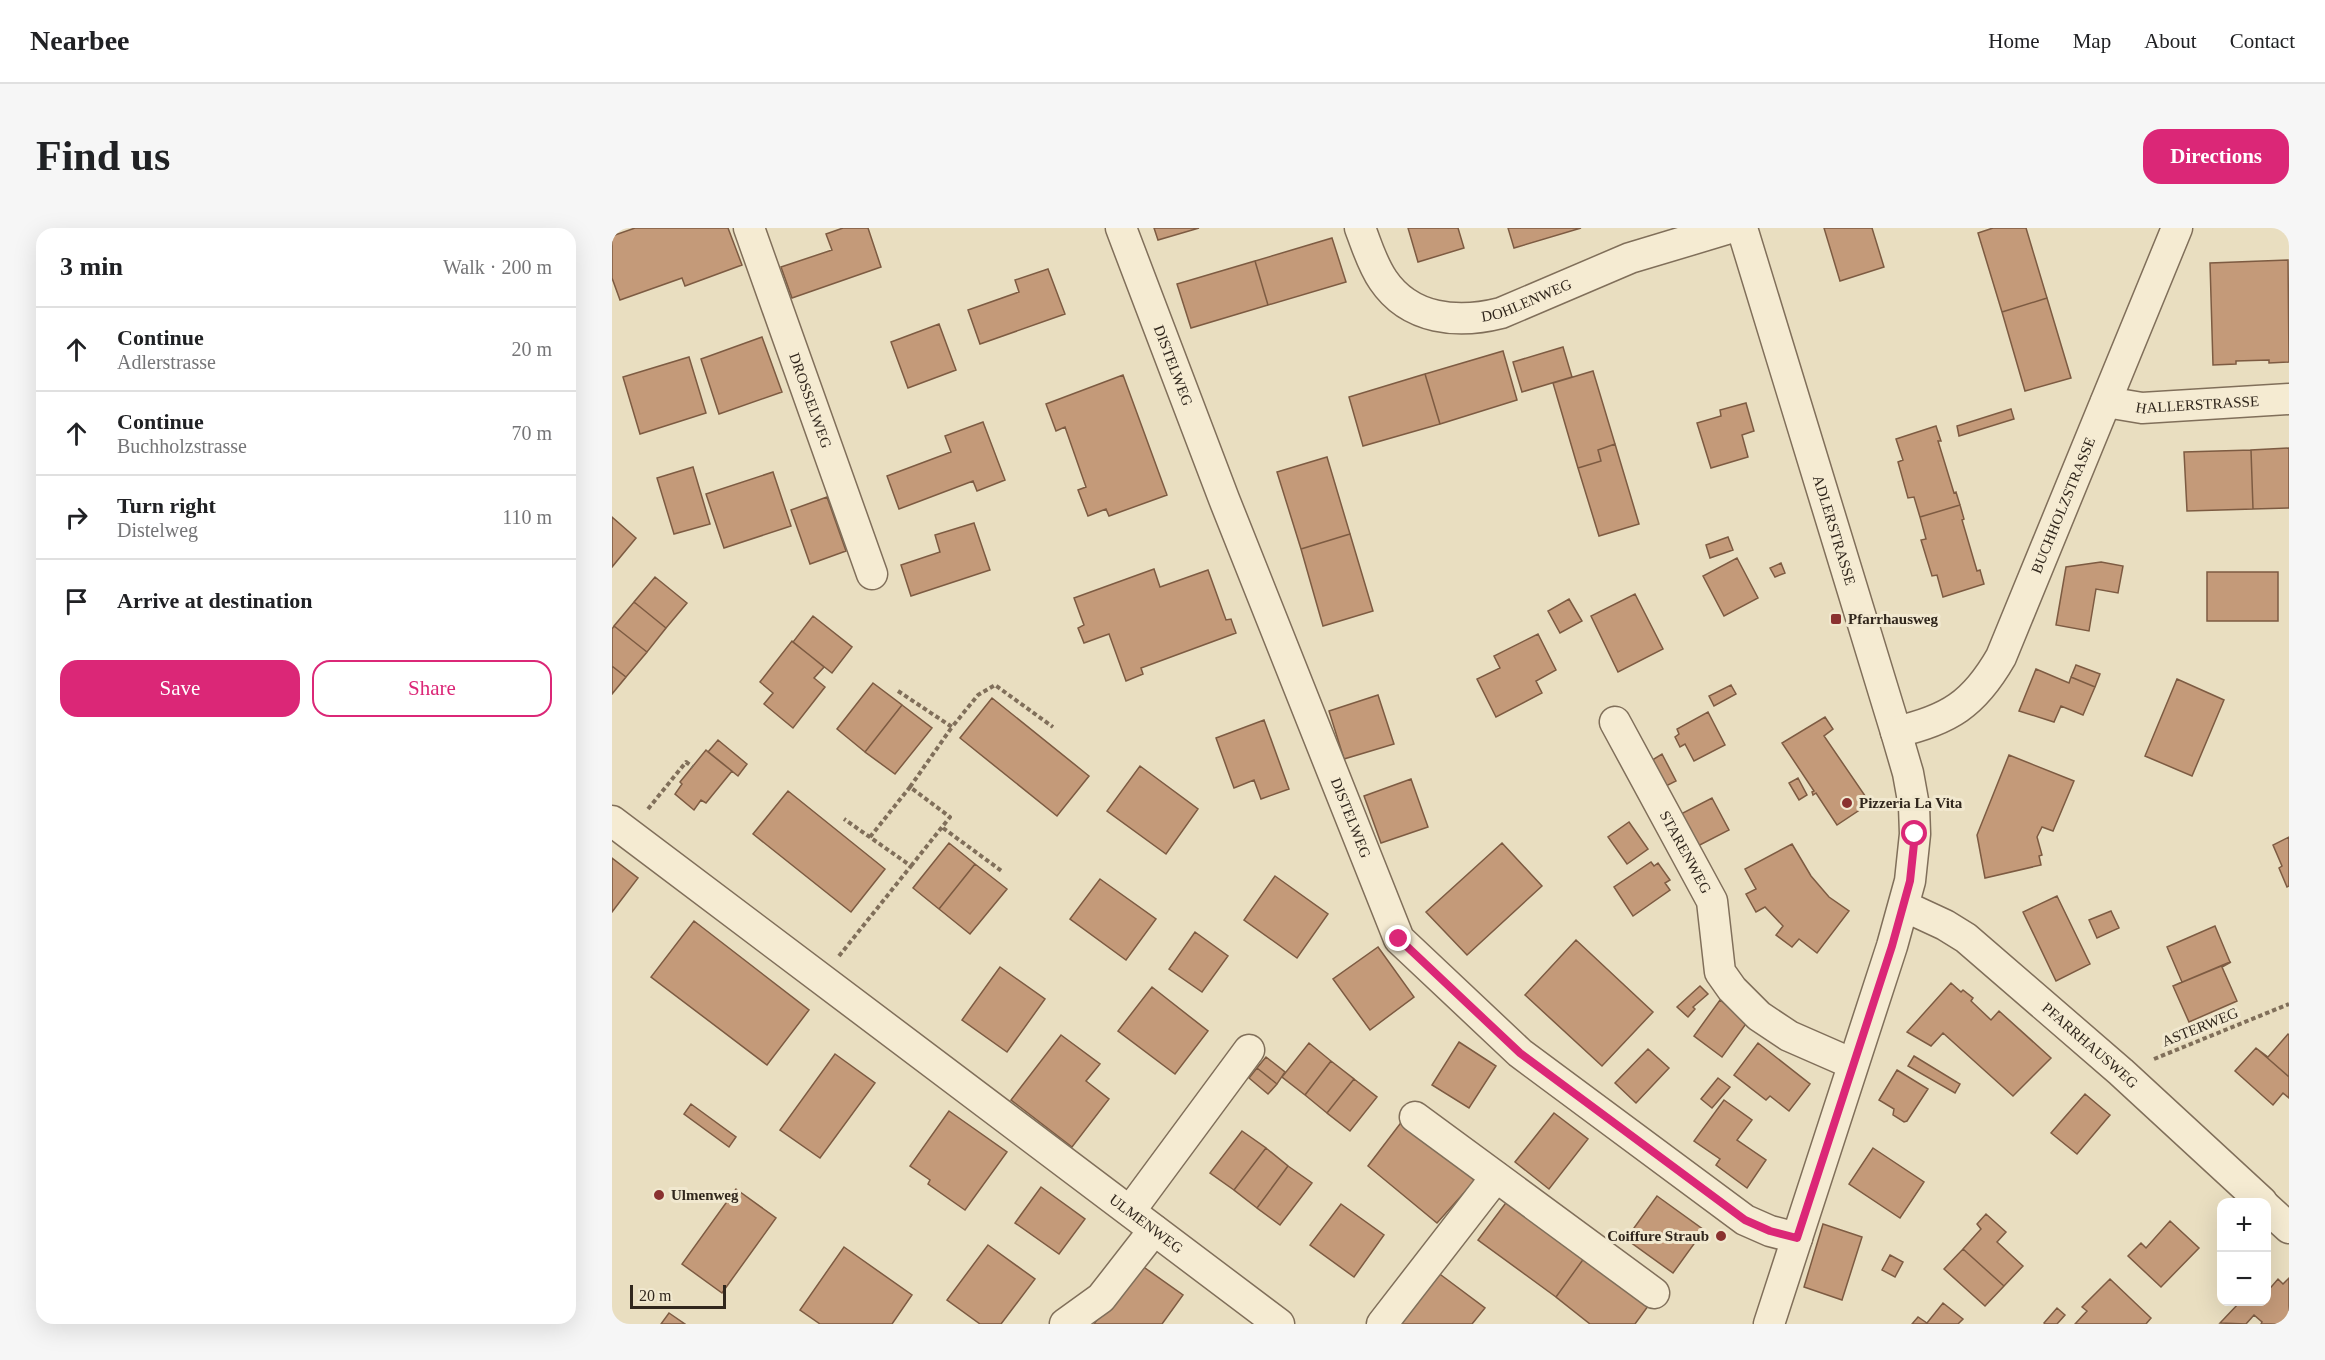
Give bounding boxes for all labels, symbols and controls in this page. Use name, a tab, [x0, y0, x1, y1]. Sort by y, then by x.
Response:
text: Nearbee	[30, 25, 130, 56]
text: Home	[1988, 29, 2040, 53]
text: Map	[2073, 29, 2111, 53]
text: About	[2144, 29, 2197, 53]
text: Contact	[2230, 29, 2295, 53]
button: Directions	[2143, 129, 2289, 184]
text: Find us	[36, 133, 170, 179]
text: 3 min	[60, 252, 123, 281]
text: Walk · 200 m	[443, 256, 552, 278]
street label: DOHLENWEG	[1480, 276, 1574, 325]
street label: DISTELWEG	[1151, 323, 1196, 408]
text: Continue	[117, 325, 204, 350]
icon: ahead	[60, 333, 93, 366]
text: 20 m	[511, 338, 552, 360]
text: Adlerstrasse	[117, 351, 216, 373]
street label: DROSSELWEG	[786, 351, 835, 450]
street label: HALLERSTRASSE	[2135, 393, 2259, 417]
text: Continue	[117, 409, 204, 434]
icon: ahead	[60, 417, 93, 450]
text: 70 m	[511, 422, 552, 444]
text: Buchholzstrasse	[117, 435, 247, 457]
street label: BUCHHOLZSTRASSE	[2028, 435, 2098, 576]
street label: ADLERSTRASSE	[1810, 473, 1859, 587]
text: Turn right	[117, 493, 216, 518]
icon: right	[60, 501, 93, 534]
text: 110 m	[502, 506, 552, 528]
text: Distelweg	[117, 519, 198, 541]
icon: arrive	[60, 585, 93, 618]
text: Arrive at destination	[117, 588, 313, 613]
place label: Pfarrhausweg	[1848, 611, 1938, 627]
marker: Pfarrhausweg	[1829, 612, 1843, 626]
button: Save	[60, 660, 300, 717]
button: Share	[312, 660, 552, 717]
street label: DISTELWEG	[1328, 775, 1374, 860]
place label: Pizzeria La Vita	[1859, 795, 1963, 811]
marker: Pizzeria La Vita	[1840, 796, 1854, 810]
street label: STARENWEG	[1657, 808, 1714, 896]
route start	[1901, 820, 1927, 846]
route end	[1385, 925, 1411, 951]
street label: PFARRHAUSWEG	[2039, 1000, 2141, 1092]
street label: ASTERWEG	[2160, 1004, 2241, 1050]
place label: Ulmenweg	[671, 1187, 739, 1203]
marker: Ulmenweg	[652, 1188, 666, 1202]
street label: ULMENWEG	[1106, 1191, 1186, 1257]
map controls	[2217, 1198, 2271, 1306]
button: +	[2217, 1198, 2271, 1252]
place label: Coiffure Straub	[1607, 1228, 1709, 1244]
marker: Coiffure Straub	[1714, 1229, 1728, 1243]
button: −	[2217, 1252, 2271, 1306]
scale bar	[630, 1282, 726, 1310]
text: 20 m	[639, 1287, 671, 1304]

